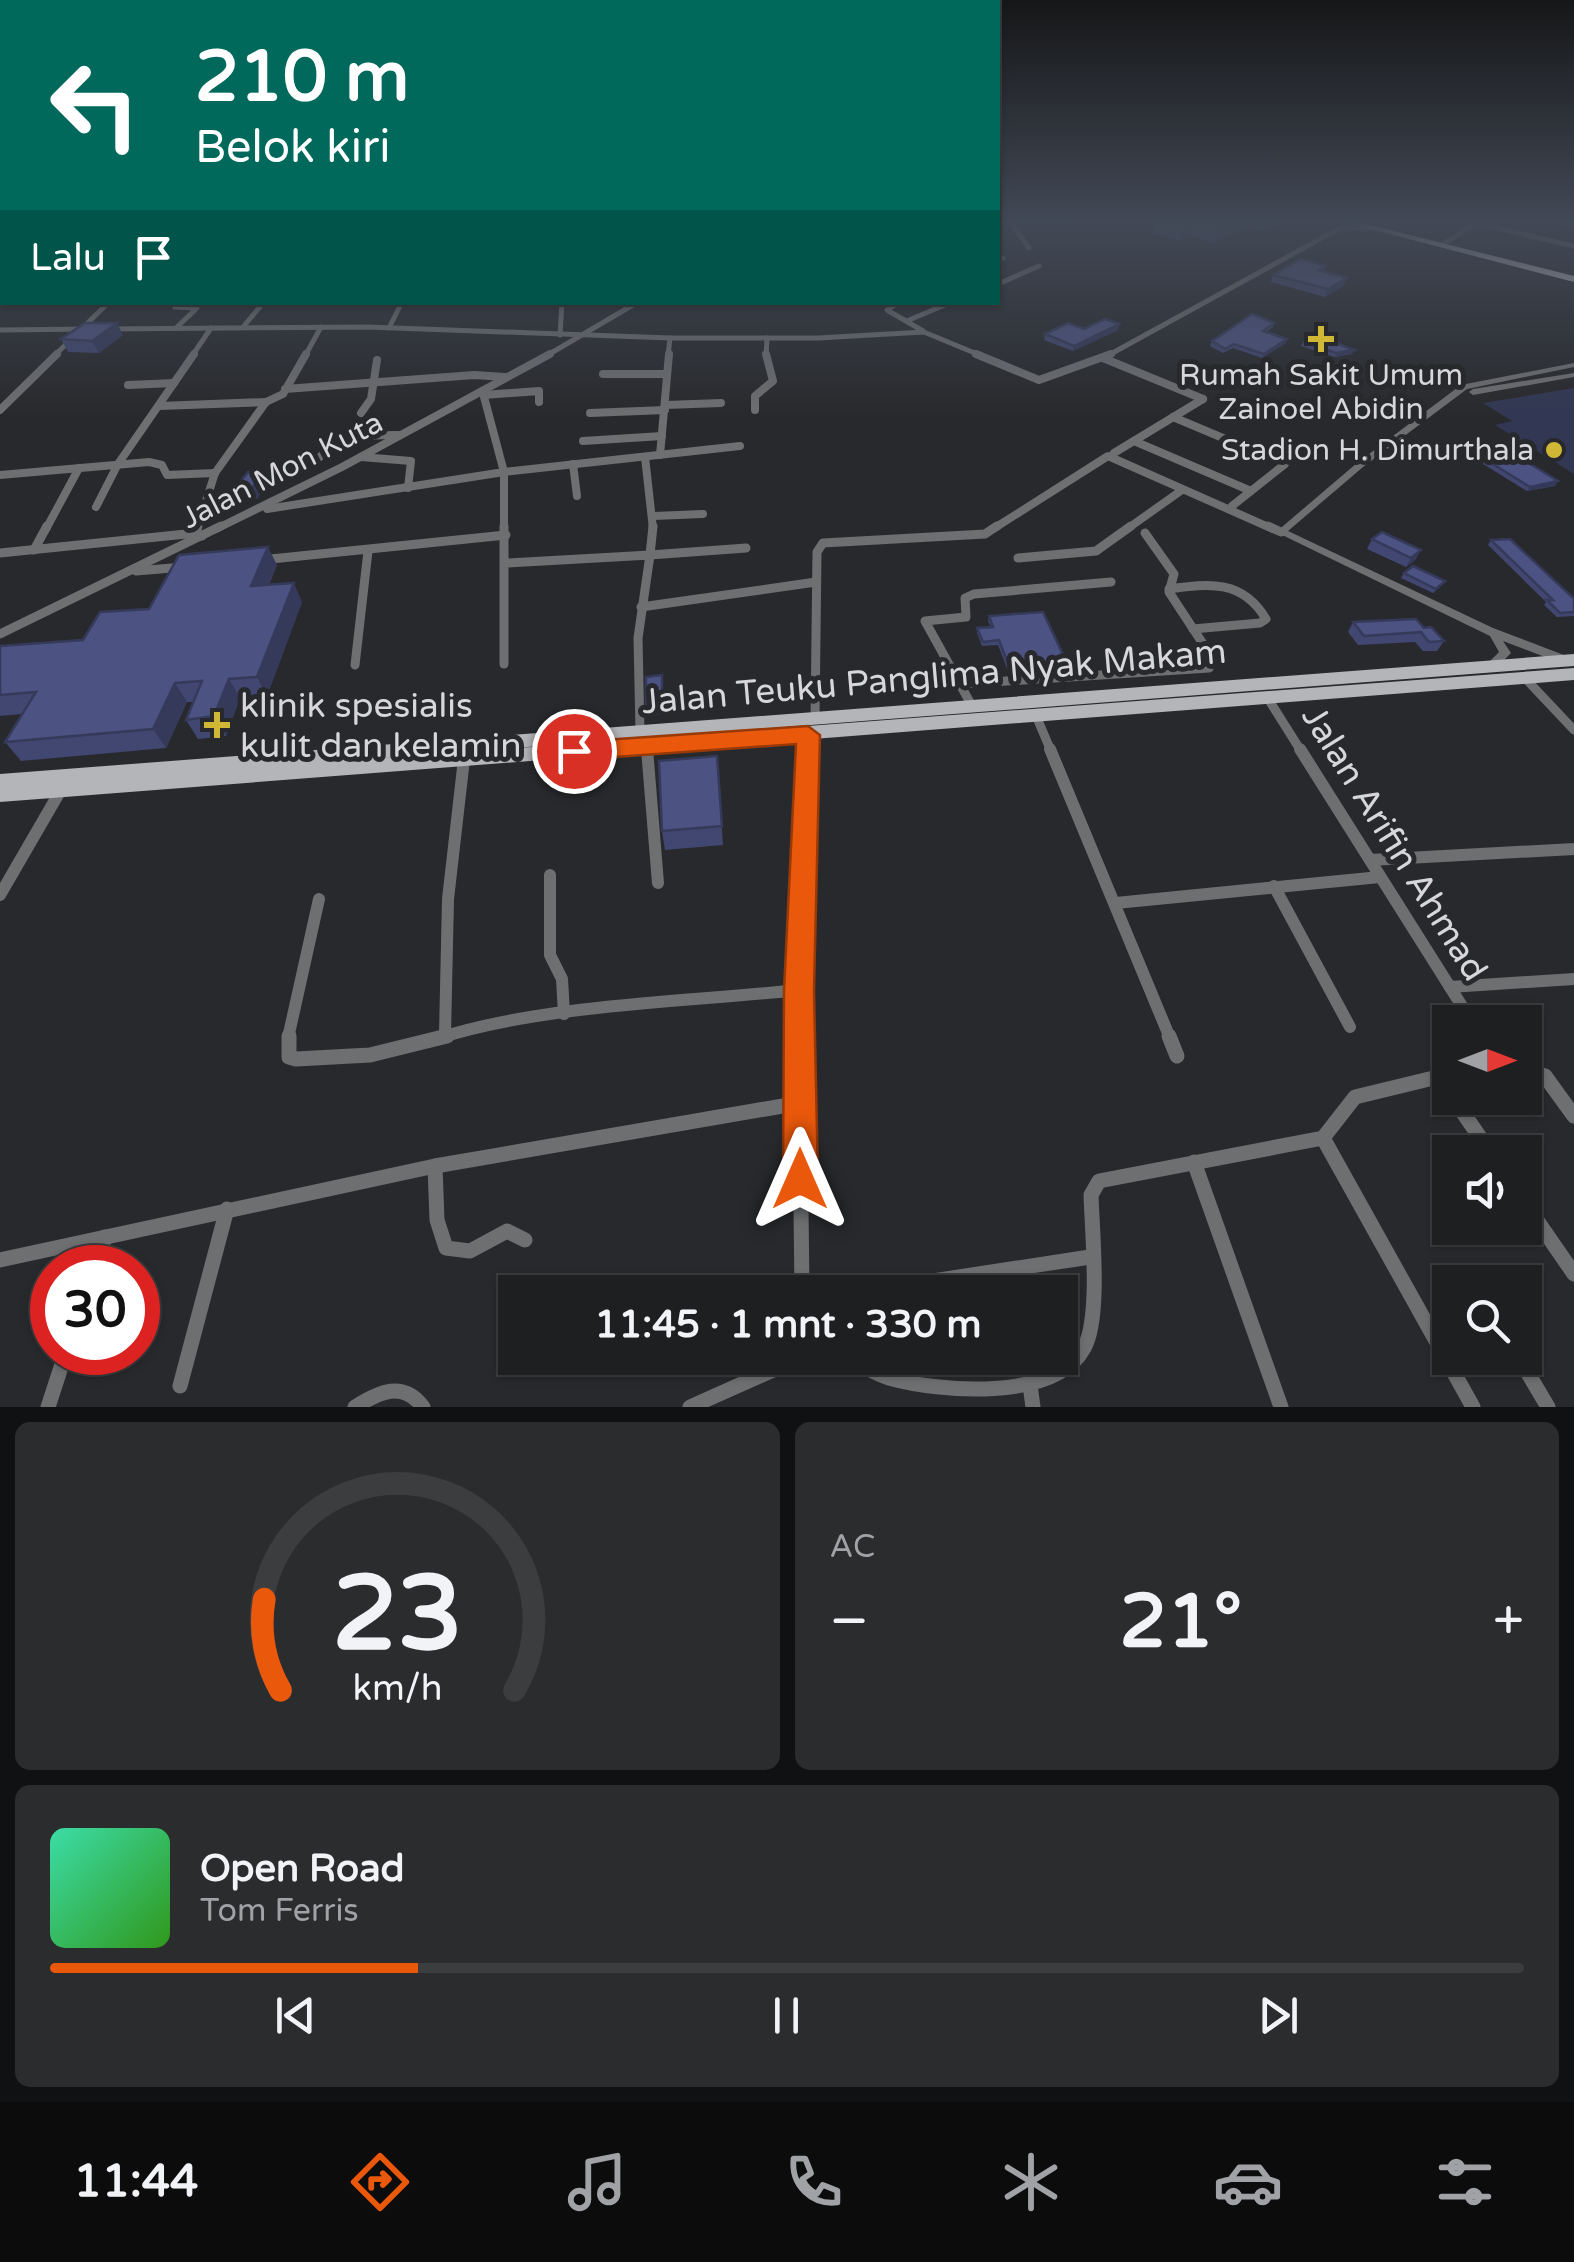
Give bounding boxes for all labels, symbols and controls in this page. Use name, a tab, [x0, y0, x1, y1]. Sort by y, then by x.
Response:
text: 210 m	[195, 36, 409, 120]
icon: left	[30, 40, 160, 170]
text: Belok kiri	[195, 121, 390, 175]
icon: arrive	[126, 230, 181, 285]
text: Lalu	[30, 235, 106, 281]
marker: Rumah Sakit Umum Zainoel Abidin	[1308, 326, 1334, 352]
place label: Rumah Sakit Umum Zainoel Abidin	[1179, 357, 1463, 428]
street label: Jalan Mon Kuta	[175, 404, 389, 537]
place label: Stadion H. Dimurthala	[1221, 432, 1534, 469]
marker: Stadion H. Dimurthala	[1543, 439, 1565, 461]
street label: Jalan Teuku Panglima Nyak Makam	[640, 631, 1228, 723]
place label: klinik spesialis kulit dan kelamin	[240, 685, 522, 767]
street label: Jalan Arifin Ahmad	[1292, 698, 1496, 989]
pin	[532, 709, 617, 794]
marker: klinik spesialis kulit dan kelamin	[204, 712, 230, 738]
icon: arrive	[547, 724, 602, 779]
north arrow	[1432, 1005, 1542, 1115]
map controls	[1432, 1005, 1542, 1375]
position arrow	[748, 1127, 852, 1231]
button: sound	[1432, 1135, 1542, 1245]
speed limit sign: 30	[30, 1245, 160, 1375]
button: search	[1432, 1265, 1542, 1375]
text: 11:45 · 1 mnt · 330 m	[595, 1302, 981, 1348]
text: AC	[830, 1528, 875, 1566]
text: 23	[332, 1553, 463, 1678]
text: 21°	[1120, 1577, 1242, 1667]
text: −	[830, 1589, 869, 1655]
text: +	[1493, 1589, 1524, 1655]
text: km/h	[352, 1667, 442, 1710]
text: Open Road	[200, 1846, 405, 1892]
text: Tom Ferris	[200, 1892, 359, 1930]
icon: previous	[268, 1988, 323, 2043]
icon: pause	[759, 1988, 814, 2043]
icon: next	[1251, 1988, 1306, 2043]
icon: directions	[345, 2147, 415, 2217]
icon: music	[562, 2147, 632, 2217]
icon: phone	[779, 2147, 849, 2217]
icon: climate	[996, 2147, 1066, 2217]
icon: car	[1213, 2147, 1283, 2217]
icon: filters	[1430, 2147, 1500, 2217]
text: 11:44	[74, 2155, 198, 2209]

